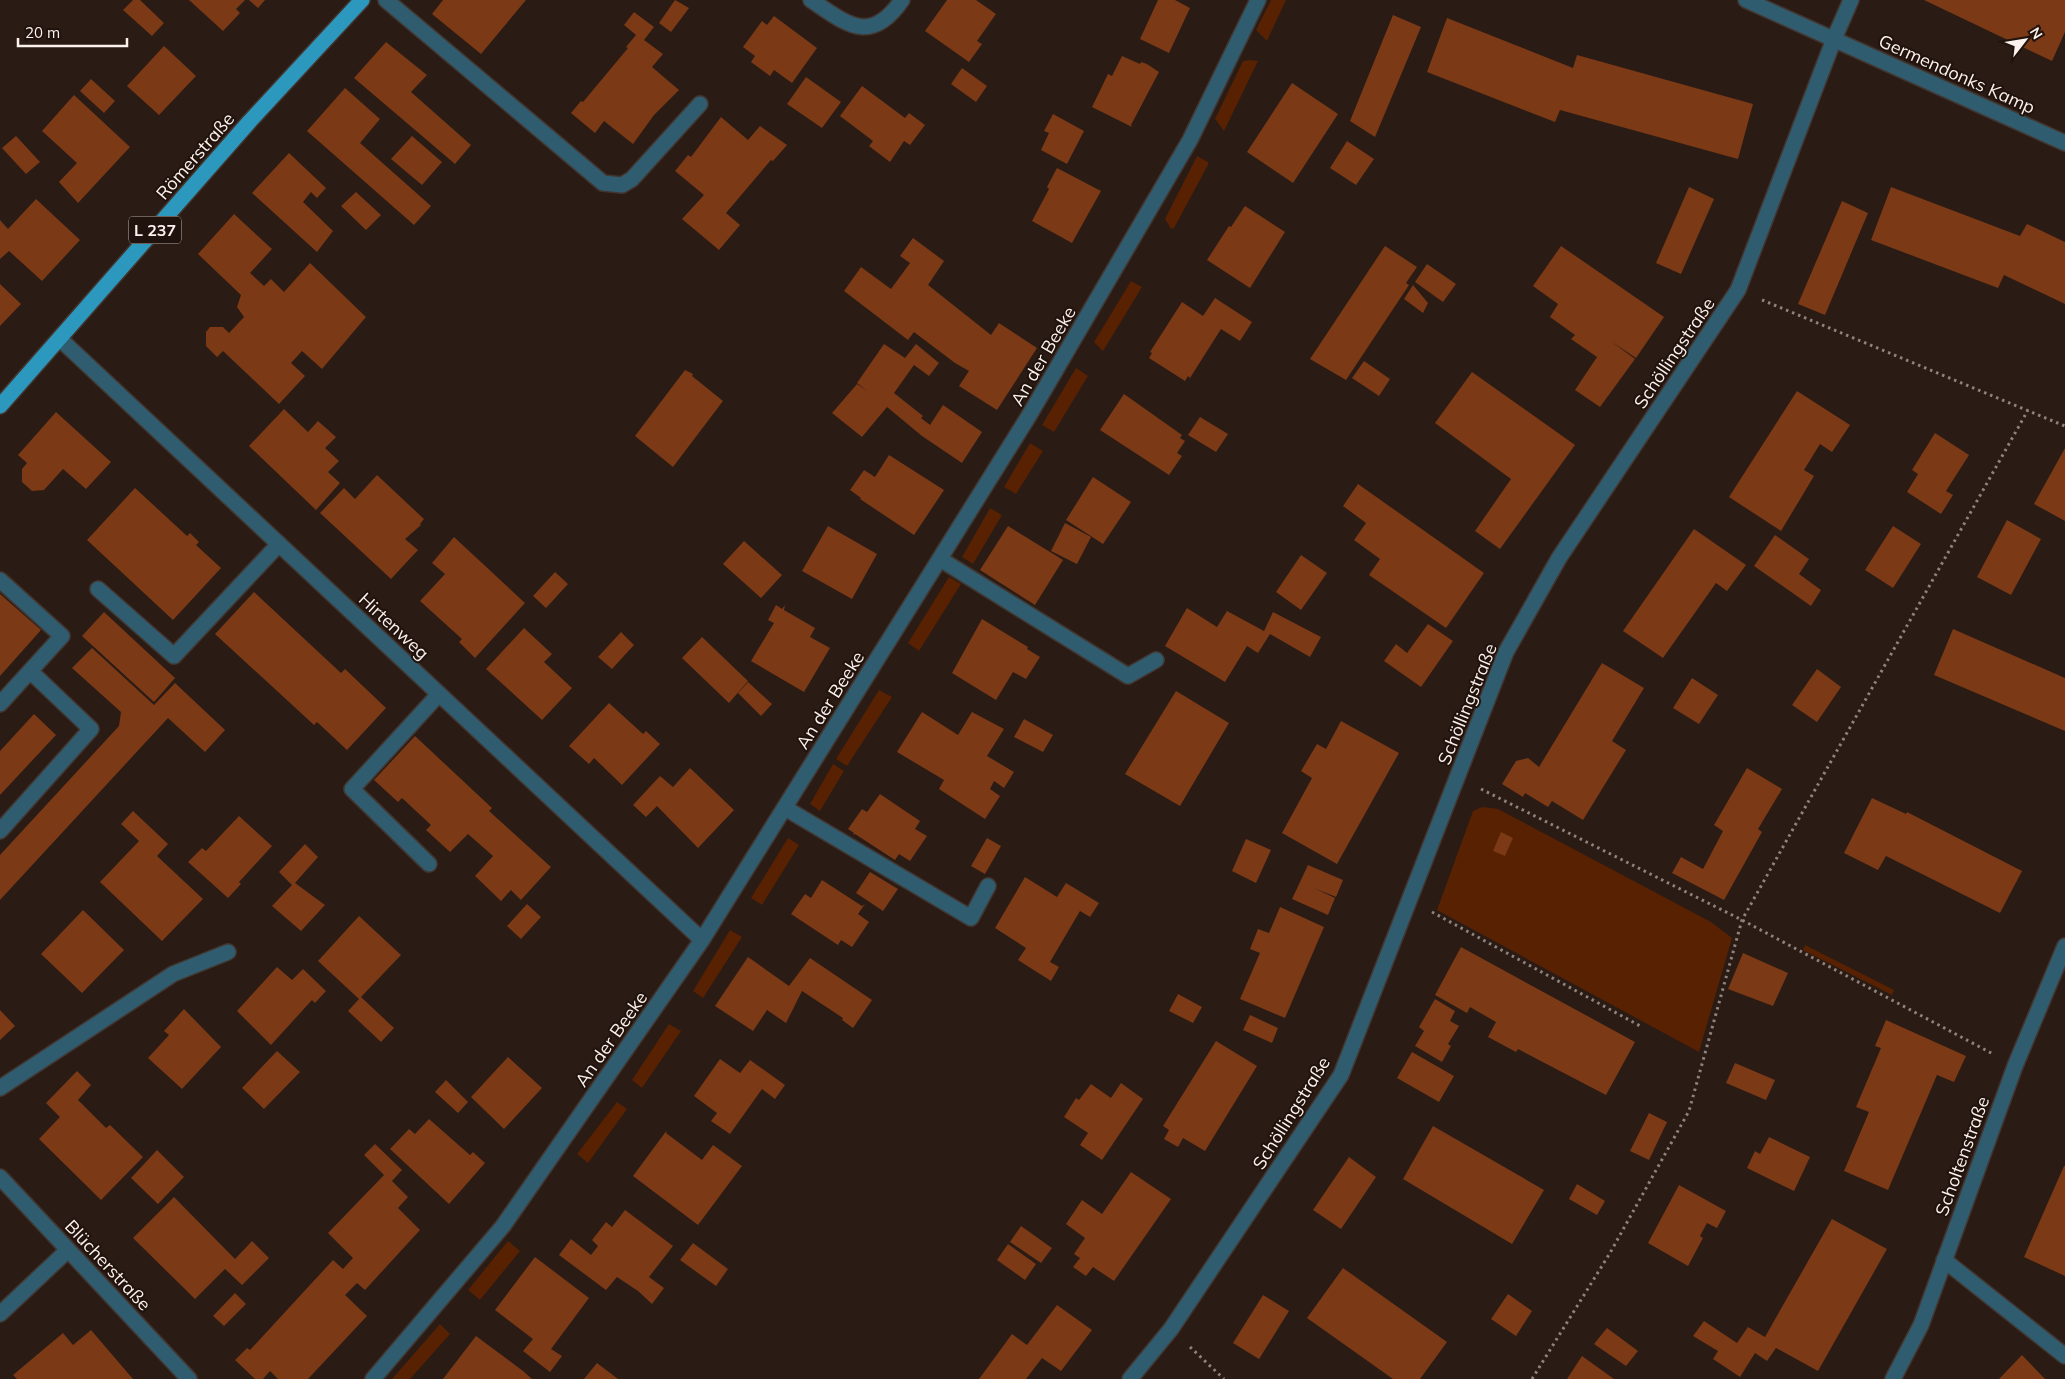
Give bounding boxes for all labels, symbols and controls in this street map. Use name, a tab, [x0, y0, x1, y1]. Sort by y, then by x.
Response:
scale bar	[18, 15, 126, 47]
north arrow	[2000, 15, 2050, 65]
text: 20 m	[25, 23, 60, 42]
text: N	[2026, 24, 2047, 42]
street label: Germendonks Kamp	[1875, 29, 2039, 119]
street label: Römerstraße	[151, 108, 239, 204]
road number: L 237	[129, 216, 181, 244]
street label: Schöllingstraße	[1628, 293, 1720, 413]
street label: An der Beeke	[1005, 302, 1081, 410]
street label: Hirtenweg	[354, 588, 434, 664]
street label: Schöllingstraße	[1432, 640, 1502, 768]
street label: An der Beeke	[791, 647, 869, 753]
street label: An der Beeke	[570, 987, 652, 1091]
street label: Schöllingstraße	[1247, 1052, 1335, 1174]
street label: Scholtenstraße	[1930, 1093, 1994, 1219]
street label: Blücherstraße	[60, 1215, 156, 1315]

